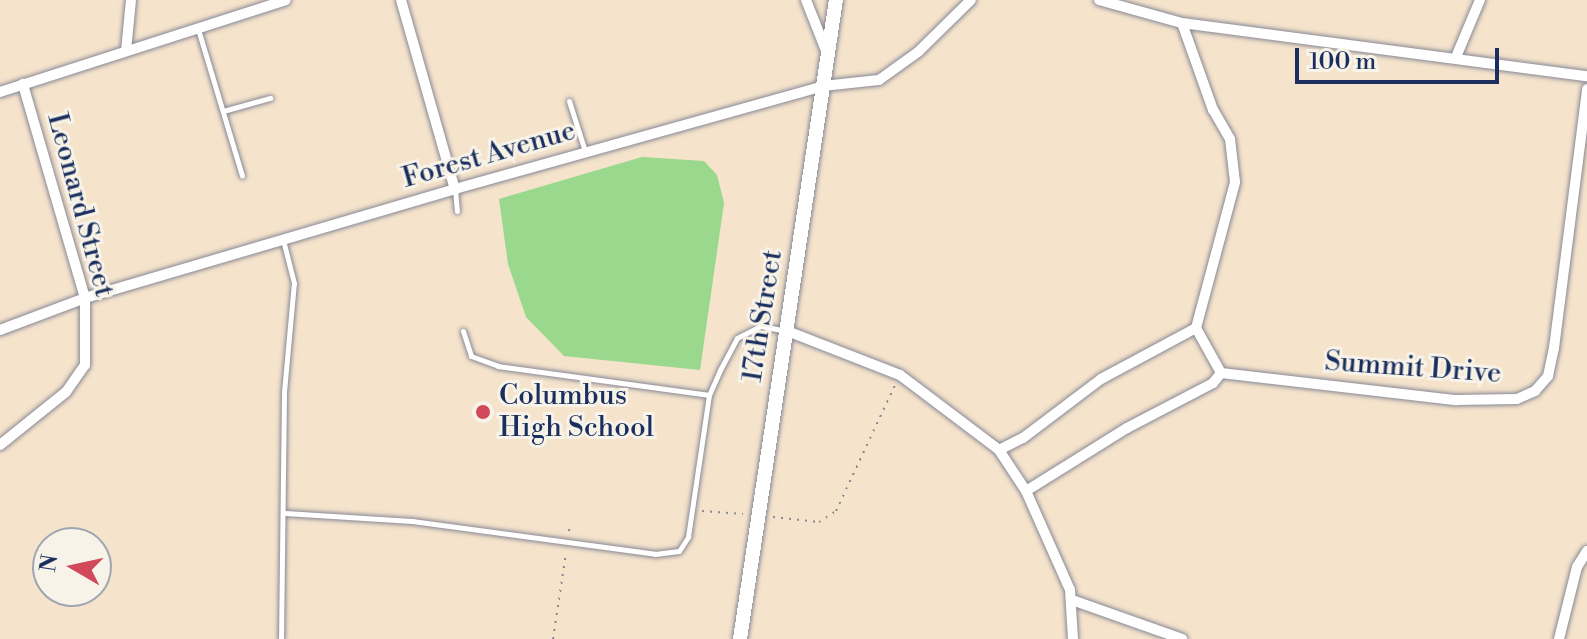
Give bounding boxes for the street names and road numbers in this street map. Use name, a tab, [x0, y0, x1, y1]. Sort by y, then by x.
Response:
street label: Leonard Street	[39, 109, 121, 301]
street label: Forest Avenue	[399, 114, 579, 196]
street label: 17th Street	[736, 247, 790, 385]
street label: Summit Drive	[1324, 345, 1502, 391]

